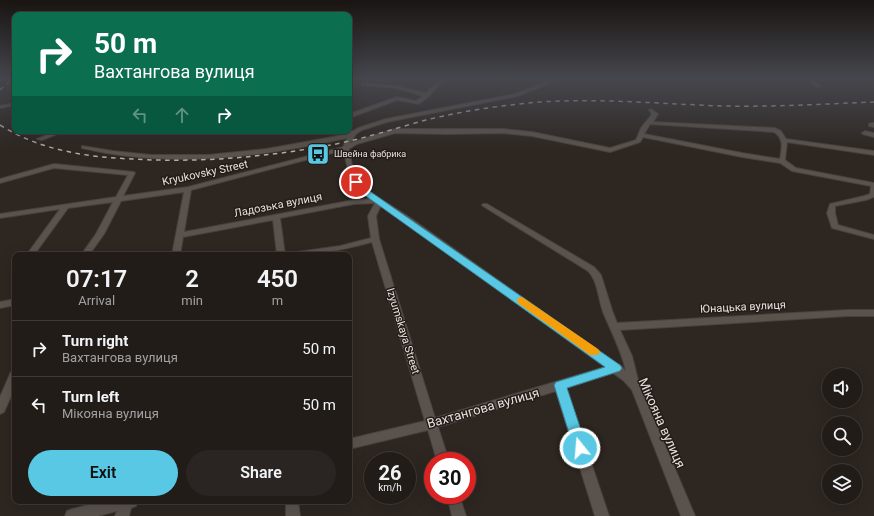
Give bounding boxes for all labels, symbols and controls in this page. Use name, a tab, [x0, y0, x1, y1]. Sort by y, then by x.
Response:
text: 50 m	[94, 27, 157, 60]
icon: right	[28, 28, 80, 80]
text: Вахтангова вулиця	[94, 61, 255, 82]
icon: left	[129, 104, 151, 126]
icon: ahead	[171, 104, 193, 126]
icon: right	[213, 104, 235, 126]
bus stop icon: Швейна фабрика	[305, 141, 331, 167]
place label: Швейна фабрика	[334, 149, 406, 159]
street label: Kryukovsky Street	[161, 157, 249, 188]
pin	[339, 165, 373, 199]
icon: arrive	[345, 171, 367, 193]
street label: Ладозька вулиця	[233, 190, 323, 220]
text: 07:17	[66, 265, 127, 293]
text: 2	[185, 265, 199, 293]
text: 450	[257, 265, 298, 293]
street label: Izyumskaya Street	[384, 286, 422, 376]
text: Arrival	[78, 293, 115, 308]
text: min	[181, 293, 203, 308]
text: m	[272, 293, 283, 308]
street label: Юнацька вулиця	[700, 298, 786, 316]
text: Turn right	[62, 332, 128, 350]
icon: right	[28, 338, 50, 360]
text: 50 m	[302, 340, 336, 358]
text: Вахтангова вулиця	[62, 350, 178, 365]
map controls	[822, 368, 862, 504]
button: sound	[822, 368, 862, 408]
street label: Мікояна вулиця	[635, 376, 689, 470]
street label: Вахтангова вулиця	[425, 385, 541, 431]
text: Turn left	[62, 388, 119, 406]
icon: left	[28, 394, 50, 416]
text: 50 m	[302, 396, 336, 414]
text: Мікояна вулиця	[62, 406, 159, 421]
button: search	[822, 416, 862, 456]
position arrow	[559, 427, 601, 469]
button: Exit	[28, 450, 178, 496]
button: Share	[186, 450, 336, 496]
speed limit sign: 30	[424, 452, 476, 504]
text: 26	[379, 461, 401, 485]
button: layers	[822, 464, 862, 504]
text: km/h	[378, 482, 402, 493]

